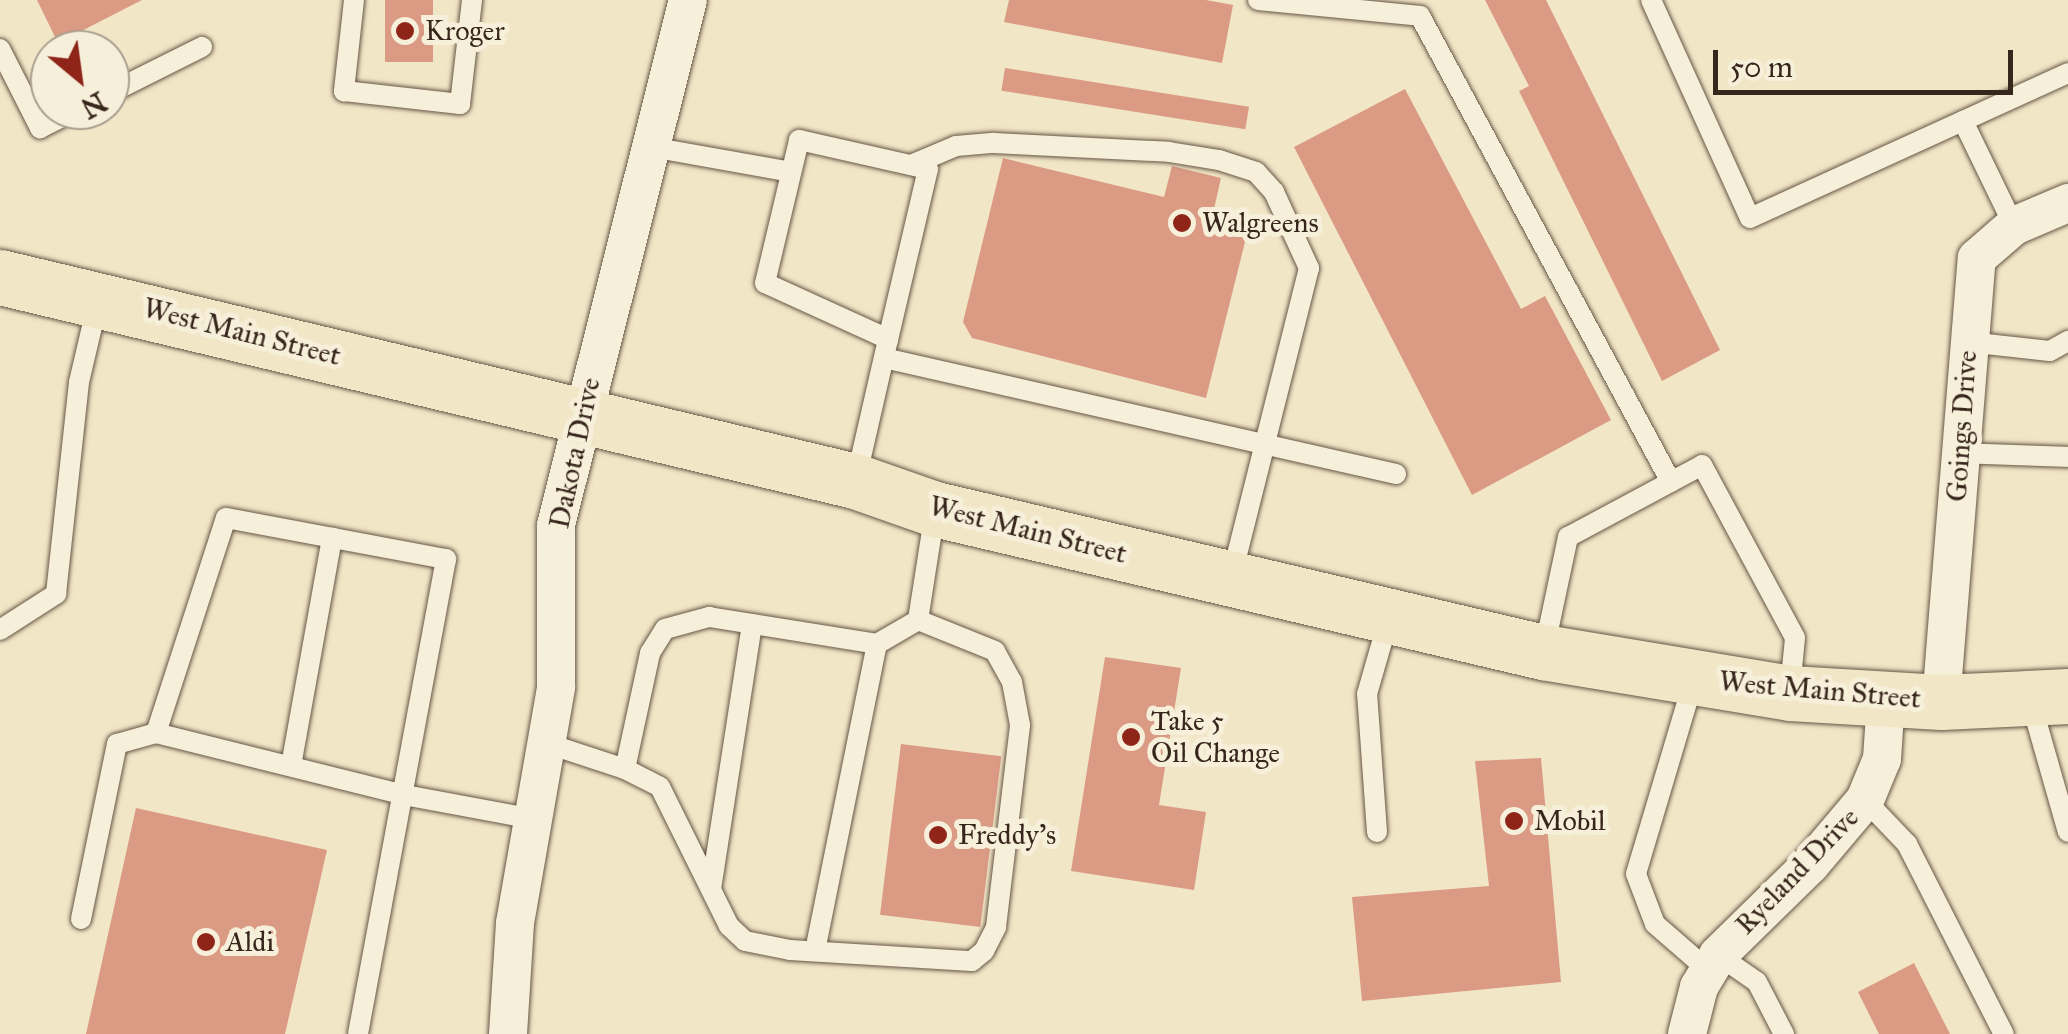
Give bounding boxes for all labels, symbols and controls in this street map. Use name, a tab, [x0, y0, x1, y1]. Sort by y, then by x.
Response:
place label: Kroger	[425, 14, 505, 48]
marker: Kroger	[394, 20, 416, 42]
north arrow	[30, 30, 130, 130]
scale bar	[1718, 30, 2018, 92]
text: 50 m	[1730, 49, 1793, 85]
text: N	[75, 84, 113, 126]
place label: Walgreens	[1202, 206, 1319, 240]
marker: Walgreens	[1171, 212, 1193, 234]
street label: West Main Street	[140, 291, 344, 373]
street label: Goings Drive	[1940, 349, 1984, 503]
street label: Dakota Drive	[543, 374, 607, 532]
street label: West Main Street	[926, 489, 1130, 571]
street label: West Main Street	[1718, 664, 1922, 716]
place label: Take 5 Oil Change	[1151, 704, 1280, 770]
marker: Take 5 Oil Change	[1120, 726, 1142, 748]
street label: Ryeland Drive	[1728, 801, 1866, 941]
place label: Mobil	[1534, 804, 1606, 838]
marker: Mobil	[1503, 810, 1525, 832]
place label: Freddy's	[958, 818, 1056, 852]
marker: Freddy's	[927, 824, 949, 846]
place label: Aldi	[226, 925, 274, 959]
marker: Aldi	[195, 931, 217, 953]

